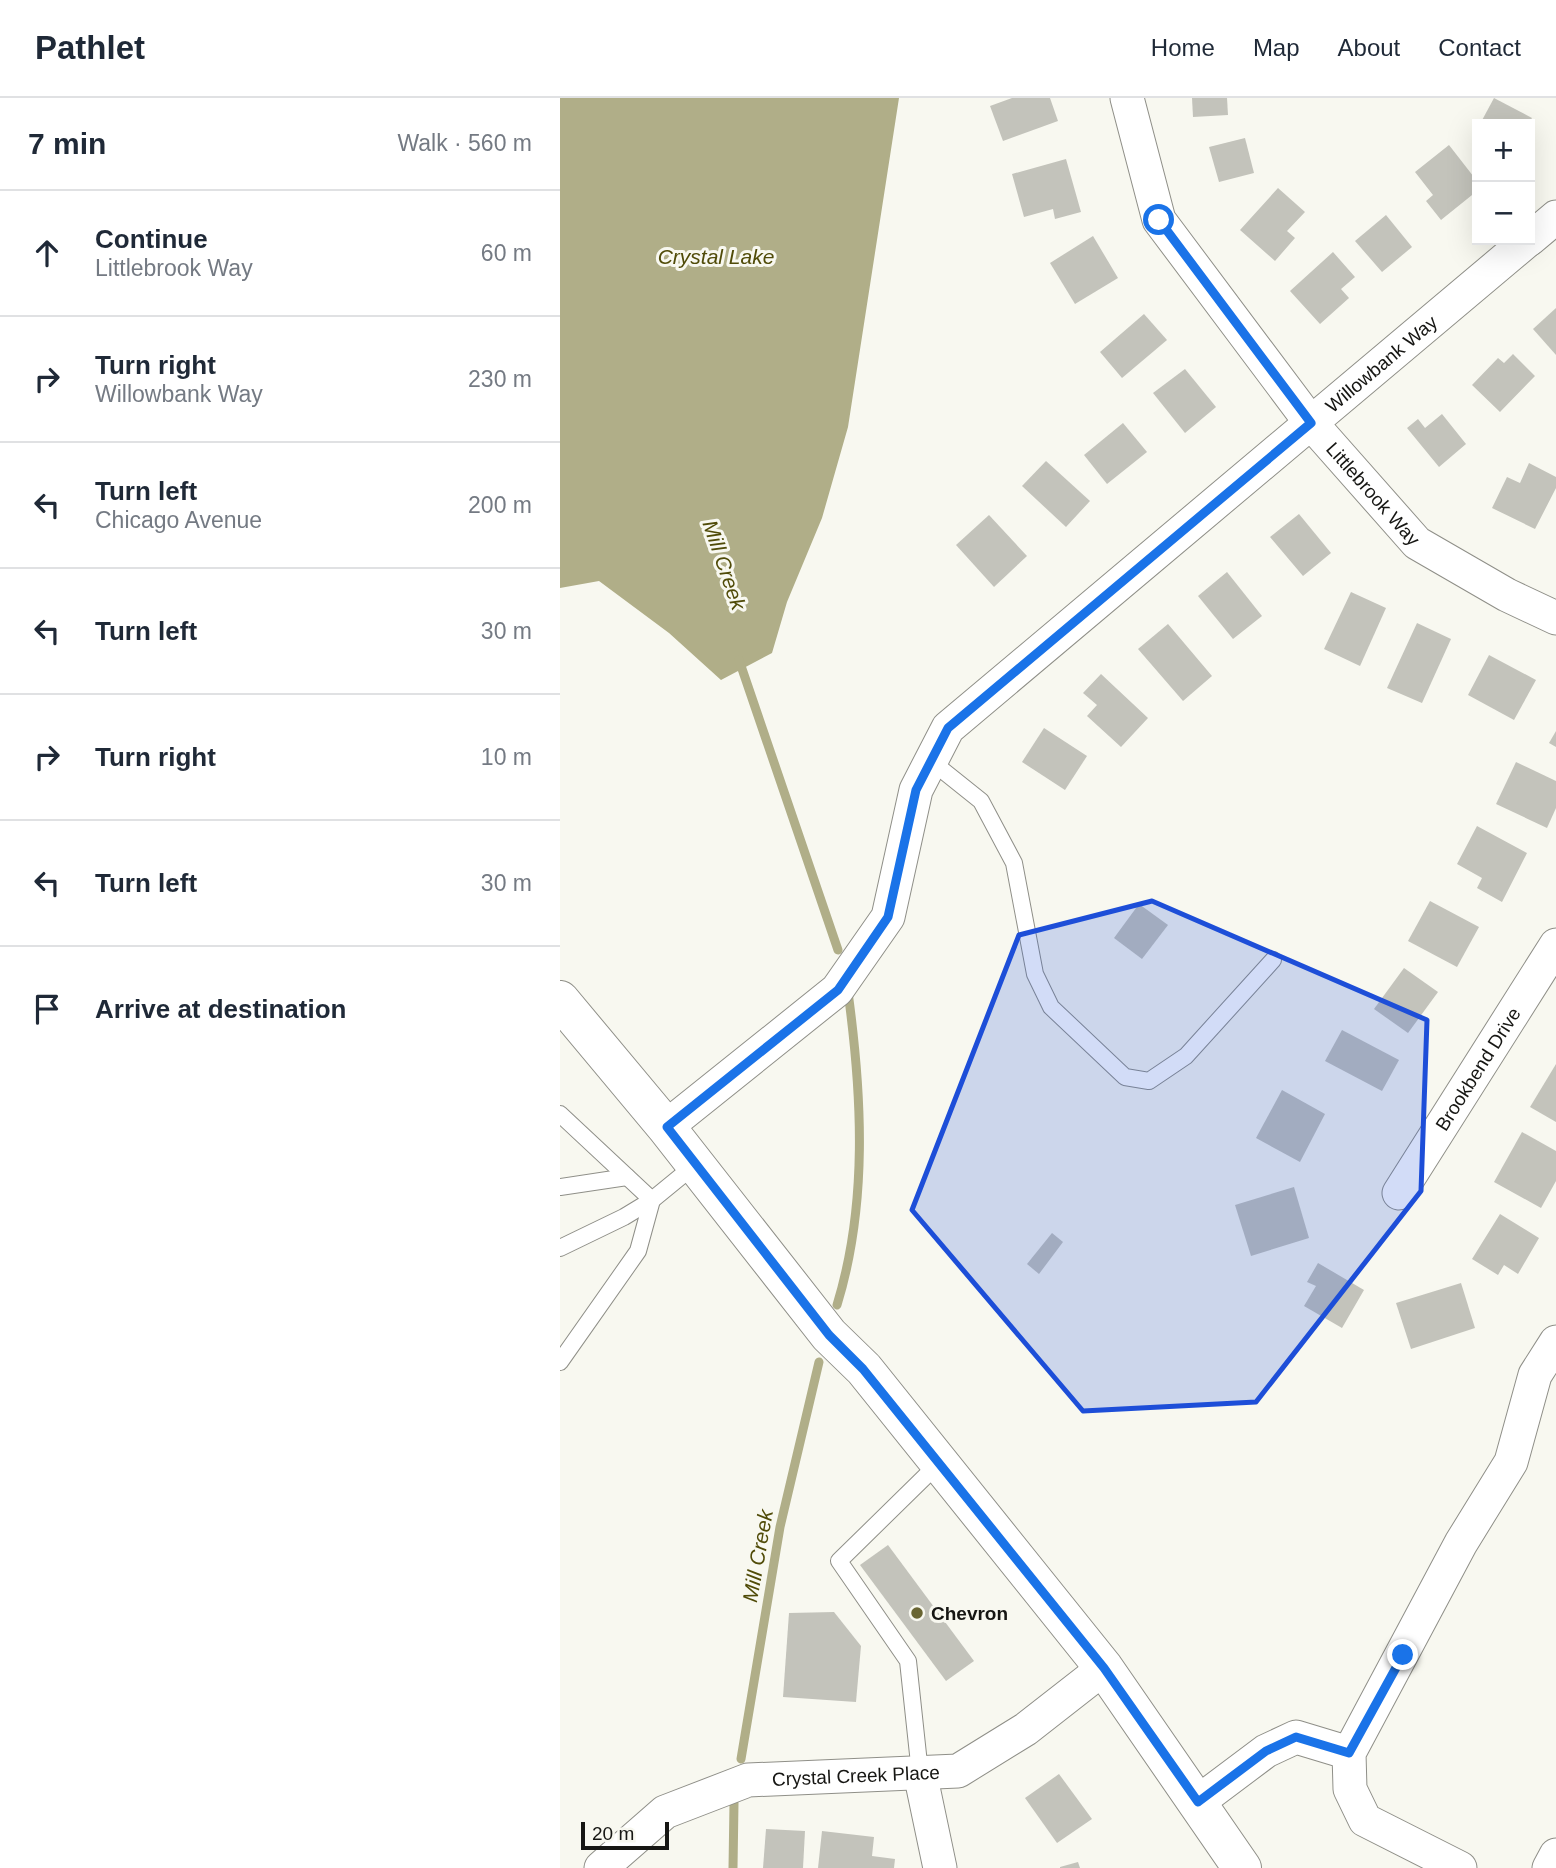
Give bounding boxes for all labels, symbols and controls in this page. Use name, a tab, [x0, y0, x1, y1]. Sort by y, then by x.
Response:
text: Pathlet	[35, 29, 145, 66]
text: Home	[1151, 34, 1215, 61]
text: Map	[1253, 34, 1300, 61]
text: About	[1338, 34, 1400, 61]
text: Contact	[1438, 34, 1521, 61]
map controls	[1472, 119, 1535, 245]
button: +	[1472, 119, 1535, 182]
text: 7 min	[28, 127, 106, 160]
text: Walk · 560 m	[397, 130, 532, 156]
button: −	[1472, 182, 1535, 245]
route start	[1143, 204, 1174, 235]
text: Continue	[95, 224, 208, 254]
icon: ahead	[28, 234, 66, 272]
text: 60 m	[481, 240, 532, 266]
water label: Crystal Lake	[658, 245, 774, 268]
text: Littlebrook Way	[95, 255, 253, 281]
street label: Willowbank Way	[1322, 311, 1442, 417]
text: Turn right	[95, 350, 216, 380]
icon: right	[28, 360, 66, 398]
text: 230 m	[468, 366, 532, 392]
text: Willowbank Way	[95, 381, 263, 407]
street label: Littlebrook Way	[1322, 438, 1424, 550]
text: Turn left	[95, 476, 197, 506]
icon: left	[28, 486, 66, 524]
text: 200 m	[468, 492, 532, 518]
text: Chicago Avenue	[95, 507, 262, 533]
water label: Mill Creek	[698, 517, 751, 614]
icon: left	[28, 612, 66, 650]
text: Turn left	[95, 616, 197, 646]
text: 30 m	[481, 618, 532, 644]
icon: right	[28, 738, 66, 776]
text: Turn right	[95, 742, 216, 772]
text: 10 m	[481, 744, 532, 770]
icon: left	[28, 864, 66, 902]
text: Turn left	[95, 868, 197, 898]
text: 30 m	[481, 870, 532, 896]
icon: arrive	[28, 990, 66, 1028]
text: Arrive at destination	[95, 994, 346, 1024]
street label: Brookbend Drive	[1431, 1004, 1525, 1135]
water label: Mill Creek	[738, 1506, 777, 1604]
place label: Chevron	[931, 1603, 1008, 1624]
marker: Chevron	[909, 1605, 925, 1621]
route end	[1387, 1639, 1418, 1670]
street label: Crystal Creek Place	[772, 1762, 940, 1790]
scale bar	[581, 1819, 668, 1851]
text: 20 m	[592, 1823, 634, 1844]

